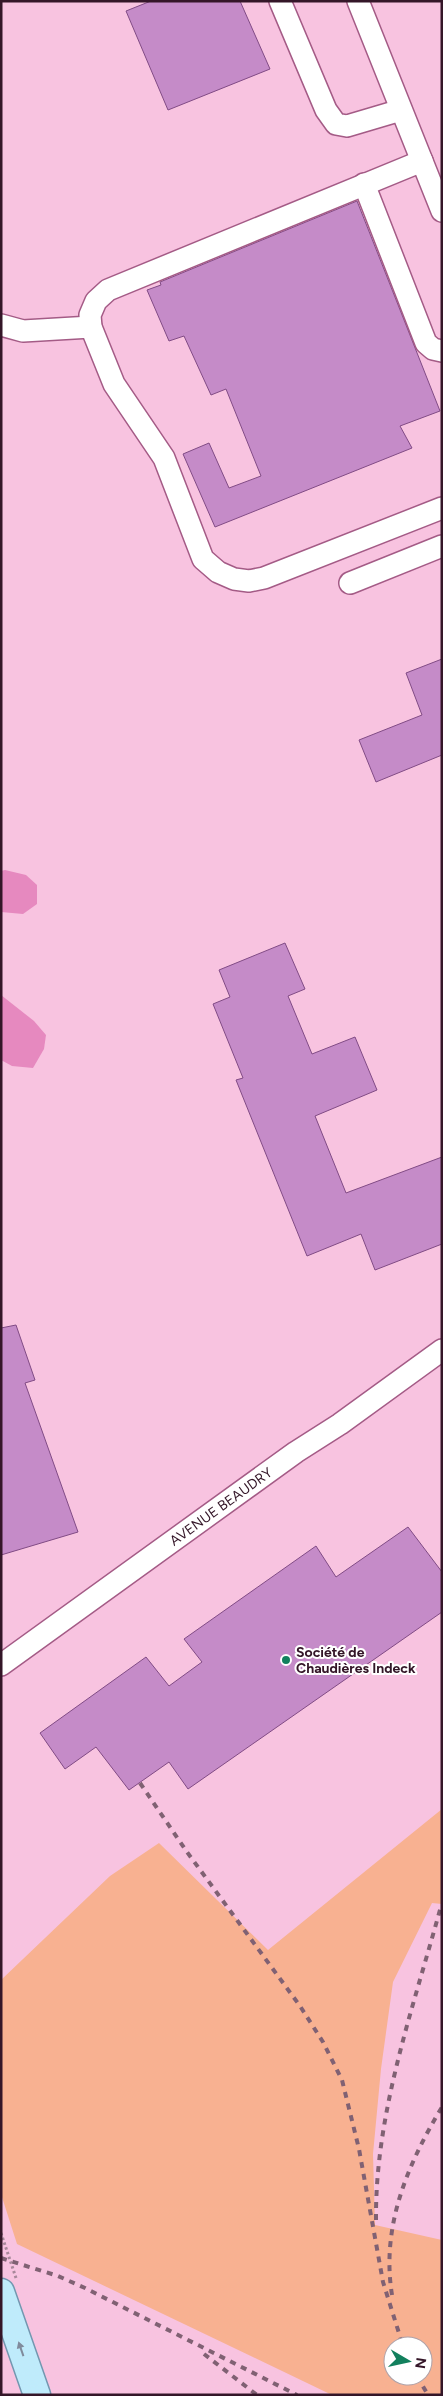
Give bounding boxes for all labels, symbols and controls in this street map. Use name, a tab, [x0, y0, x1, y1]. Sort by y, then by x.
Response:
street label: AVENUE BEAUDRY	[166, 1463, 276, 1549]
place label: Société de Chaudières Indeck	[296, 1644, 416, 1677]
marker: Société de Chaudières Indeck	[280, 1654, 292, 1666]
north arrow	[383, 2336, 433, 2386]
one-way arrow	[17, 2341, 24, 2356]
text: N	[411, 2356, 430, 2370]

